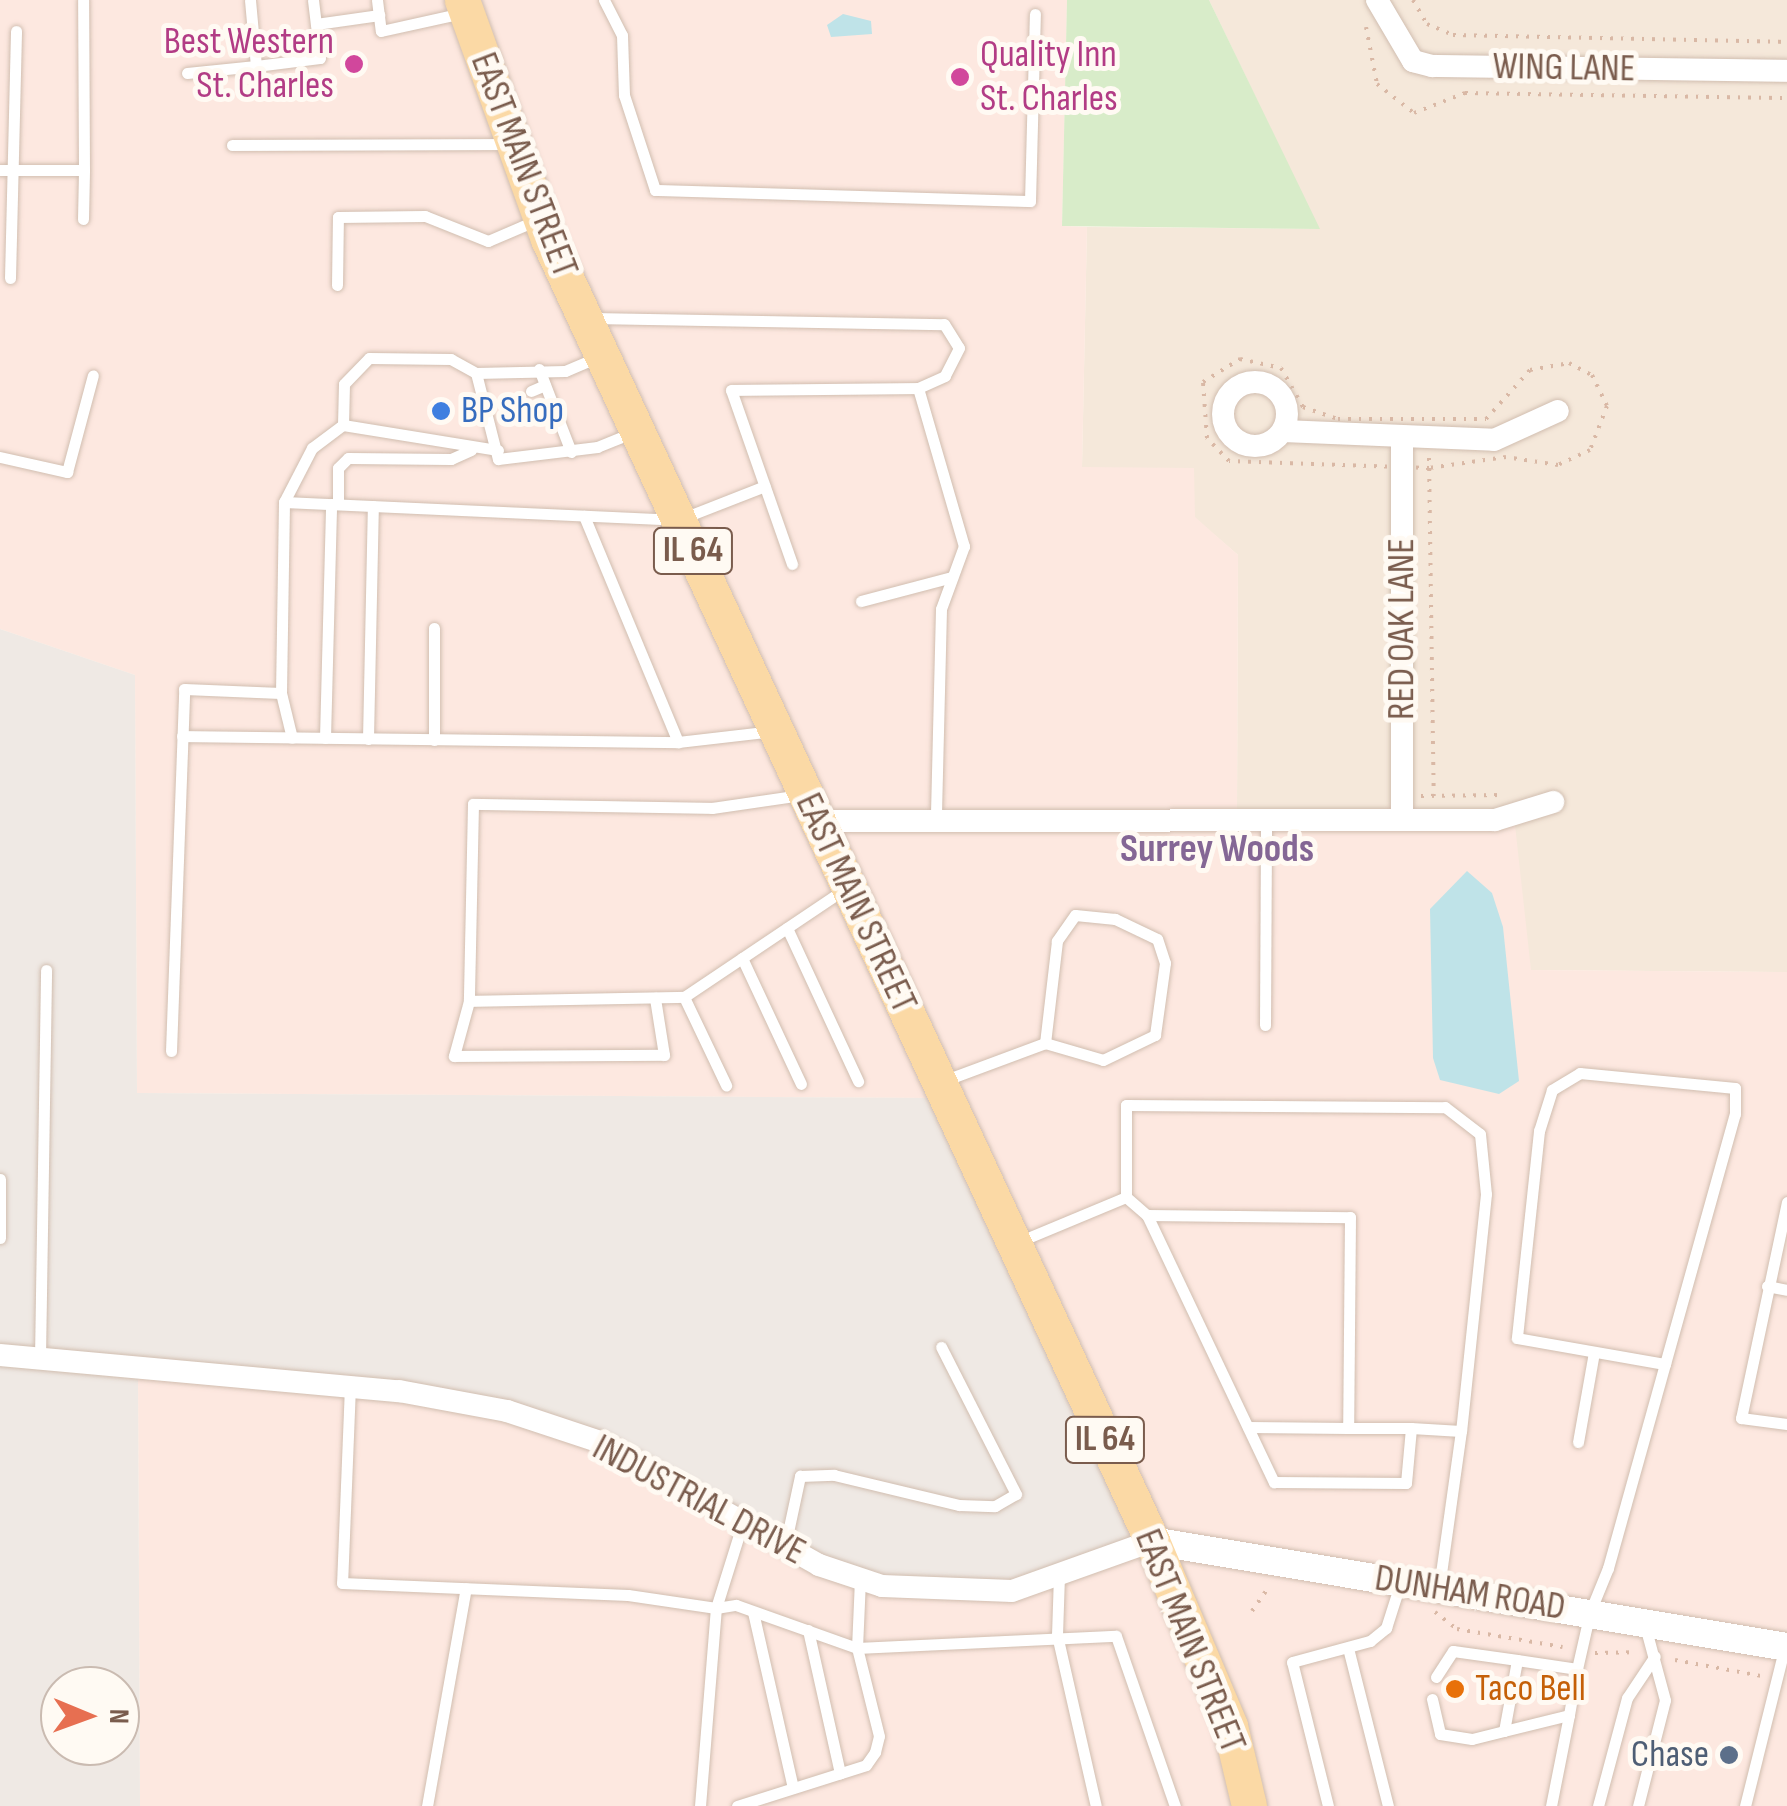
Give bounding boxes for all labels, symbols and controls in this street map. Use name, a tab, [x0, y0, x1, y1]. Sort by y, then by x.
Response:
place label: Best Western St. Charles	[164, 19, 334, 108]
place label: Quality Inn St. Charles	[980, 32, 1118, 121]
street label: WING LANE	[1492, 44, 1636, 92]
street label: EAST MAIN STREET	[460, 46, 588, 284]
marker: Best Western St. Charles	[343, 53, 365, 75]
marker: Quality Inn St. Charles	[949, 66, 971, 88]
place label: BP Shop	[461, 388, 564, 434]
marker: BP Shop	[430, 400, 452, 422]
road number: IL 64	[650, 521, 736, 581]
street label: RED OAK LANE	[1379, 538, 1425, 720]
street label: EAST MAIN STREET	[785, 786, 927, 1020]
district label: Surrey Woods	[1120, 825, 1314, 873]
road number: IL 64	[1062, 1410, 1148, 1470]
street label: INDUSTRIAL DRIVE	[585, 1425, 813, 1575]
street label: EAST MAIN STREET	[1125, 1523, 1255, 1759]
street label: DUNHAM ROAD	[1372, 1555, 1568, 1631]
north arrow	[40, 1666, 140, 1766]
place label: Taco Bell	[1475, 1666, 1586, 1712]
marker: Taco Bell	[1444, 1678, 1466, 1700]
text: N	[102, 1709, 135, 1724]
place label: Chase	[1631, 1732, 1709, 1778]
marker: Chase	[1718, 1744, 1740, 1766]

